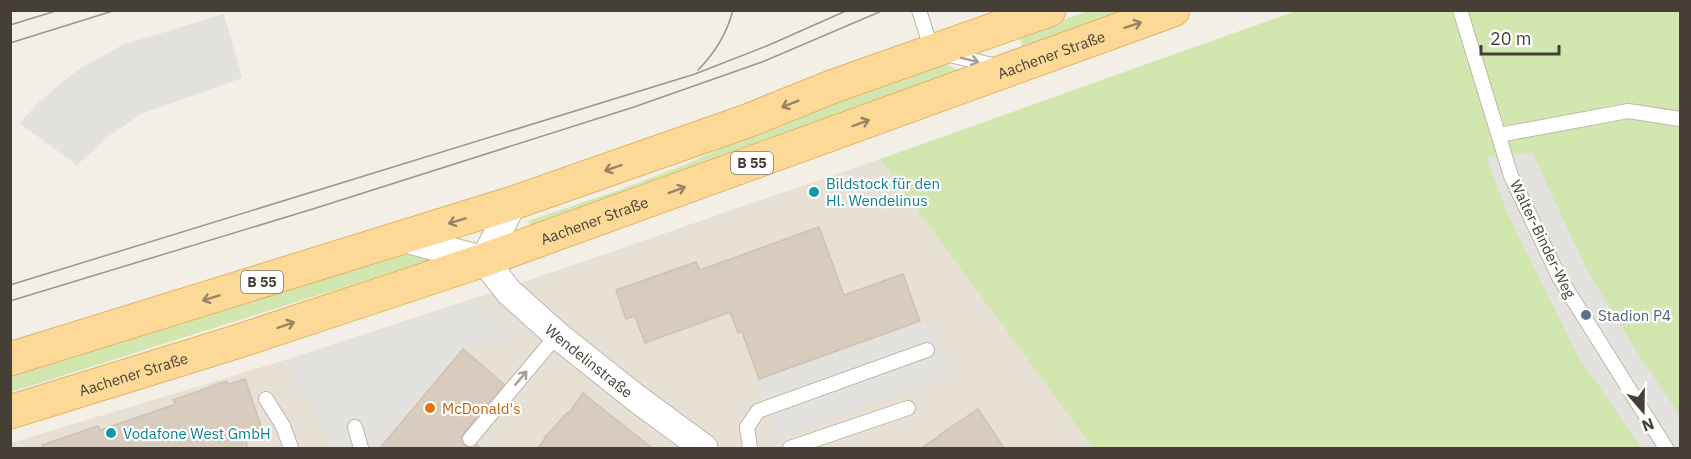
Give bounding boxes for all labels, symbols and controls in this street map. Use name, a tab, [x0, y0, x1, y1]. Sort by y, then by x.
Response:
one-way arrow	[1123, 18, 1142, 29]
scale bar	[1481, 18, 1559, 56]
street label: Aachener Straße	[995, 26, 1107, 82]
text: 20 m	[1490, 27, 1532, 50]
one-way arrow	[961, 54, 980, 66]
one-way arrow	[782, 99, 800, 110]
one-way arrow	[851, 116, 870, 127]
road number: B 55	[731, 152, 773, 174]
one-way arrow	[604, 164, 623, 175]
place label: Bildstock für den Hl. Wendelinus	[826, 174, 940, 210]
street label: Walter-Binder-Weg	[1506, 177, 1580, 301]
one-way arrow	[668, 183, 686, 194]
marker: Bildstock für den Hl. Wendelinus	[807, 185, 821, 199]
street label: Aachener Straße	[538, 192, 651, 248]
one-way arrow	[448, 216, 467, 227]
road number: B 55	[241, 271, 283, 293]
one-way arrow	[202, 293, 221, 304]
place label: Stadion P4	[1598, 306, 1671, 325]
marker: Stadion P4	[1579, 308, 1593, 322]
one-way arrow	[276, 318, 295, 329]
street label: Wendelinstraße	[541, 320, 637, 401]
street label: Aachener Straße	[76, 348, 190, 400]
one-way arrow	[514, 371, 528, 386]
north arrow	[1613, 381, 1673, 441]
place label: McDonald's	[442, 399, 520, 418]
marker: McDonald's	[423, 401, 437, 415]
text: N	[1639, 414, 1657, 436]
place label: Vodafone West GmbH	[123, 424, 271, 443]
marker: Vodafone West GmbH	[104, 426, 118, 440]

